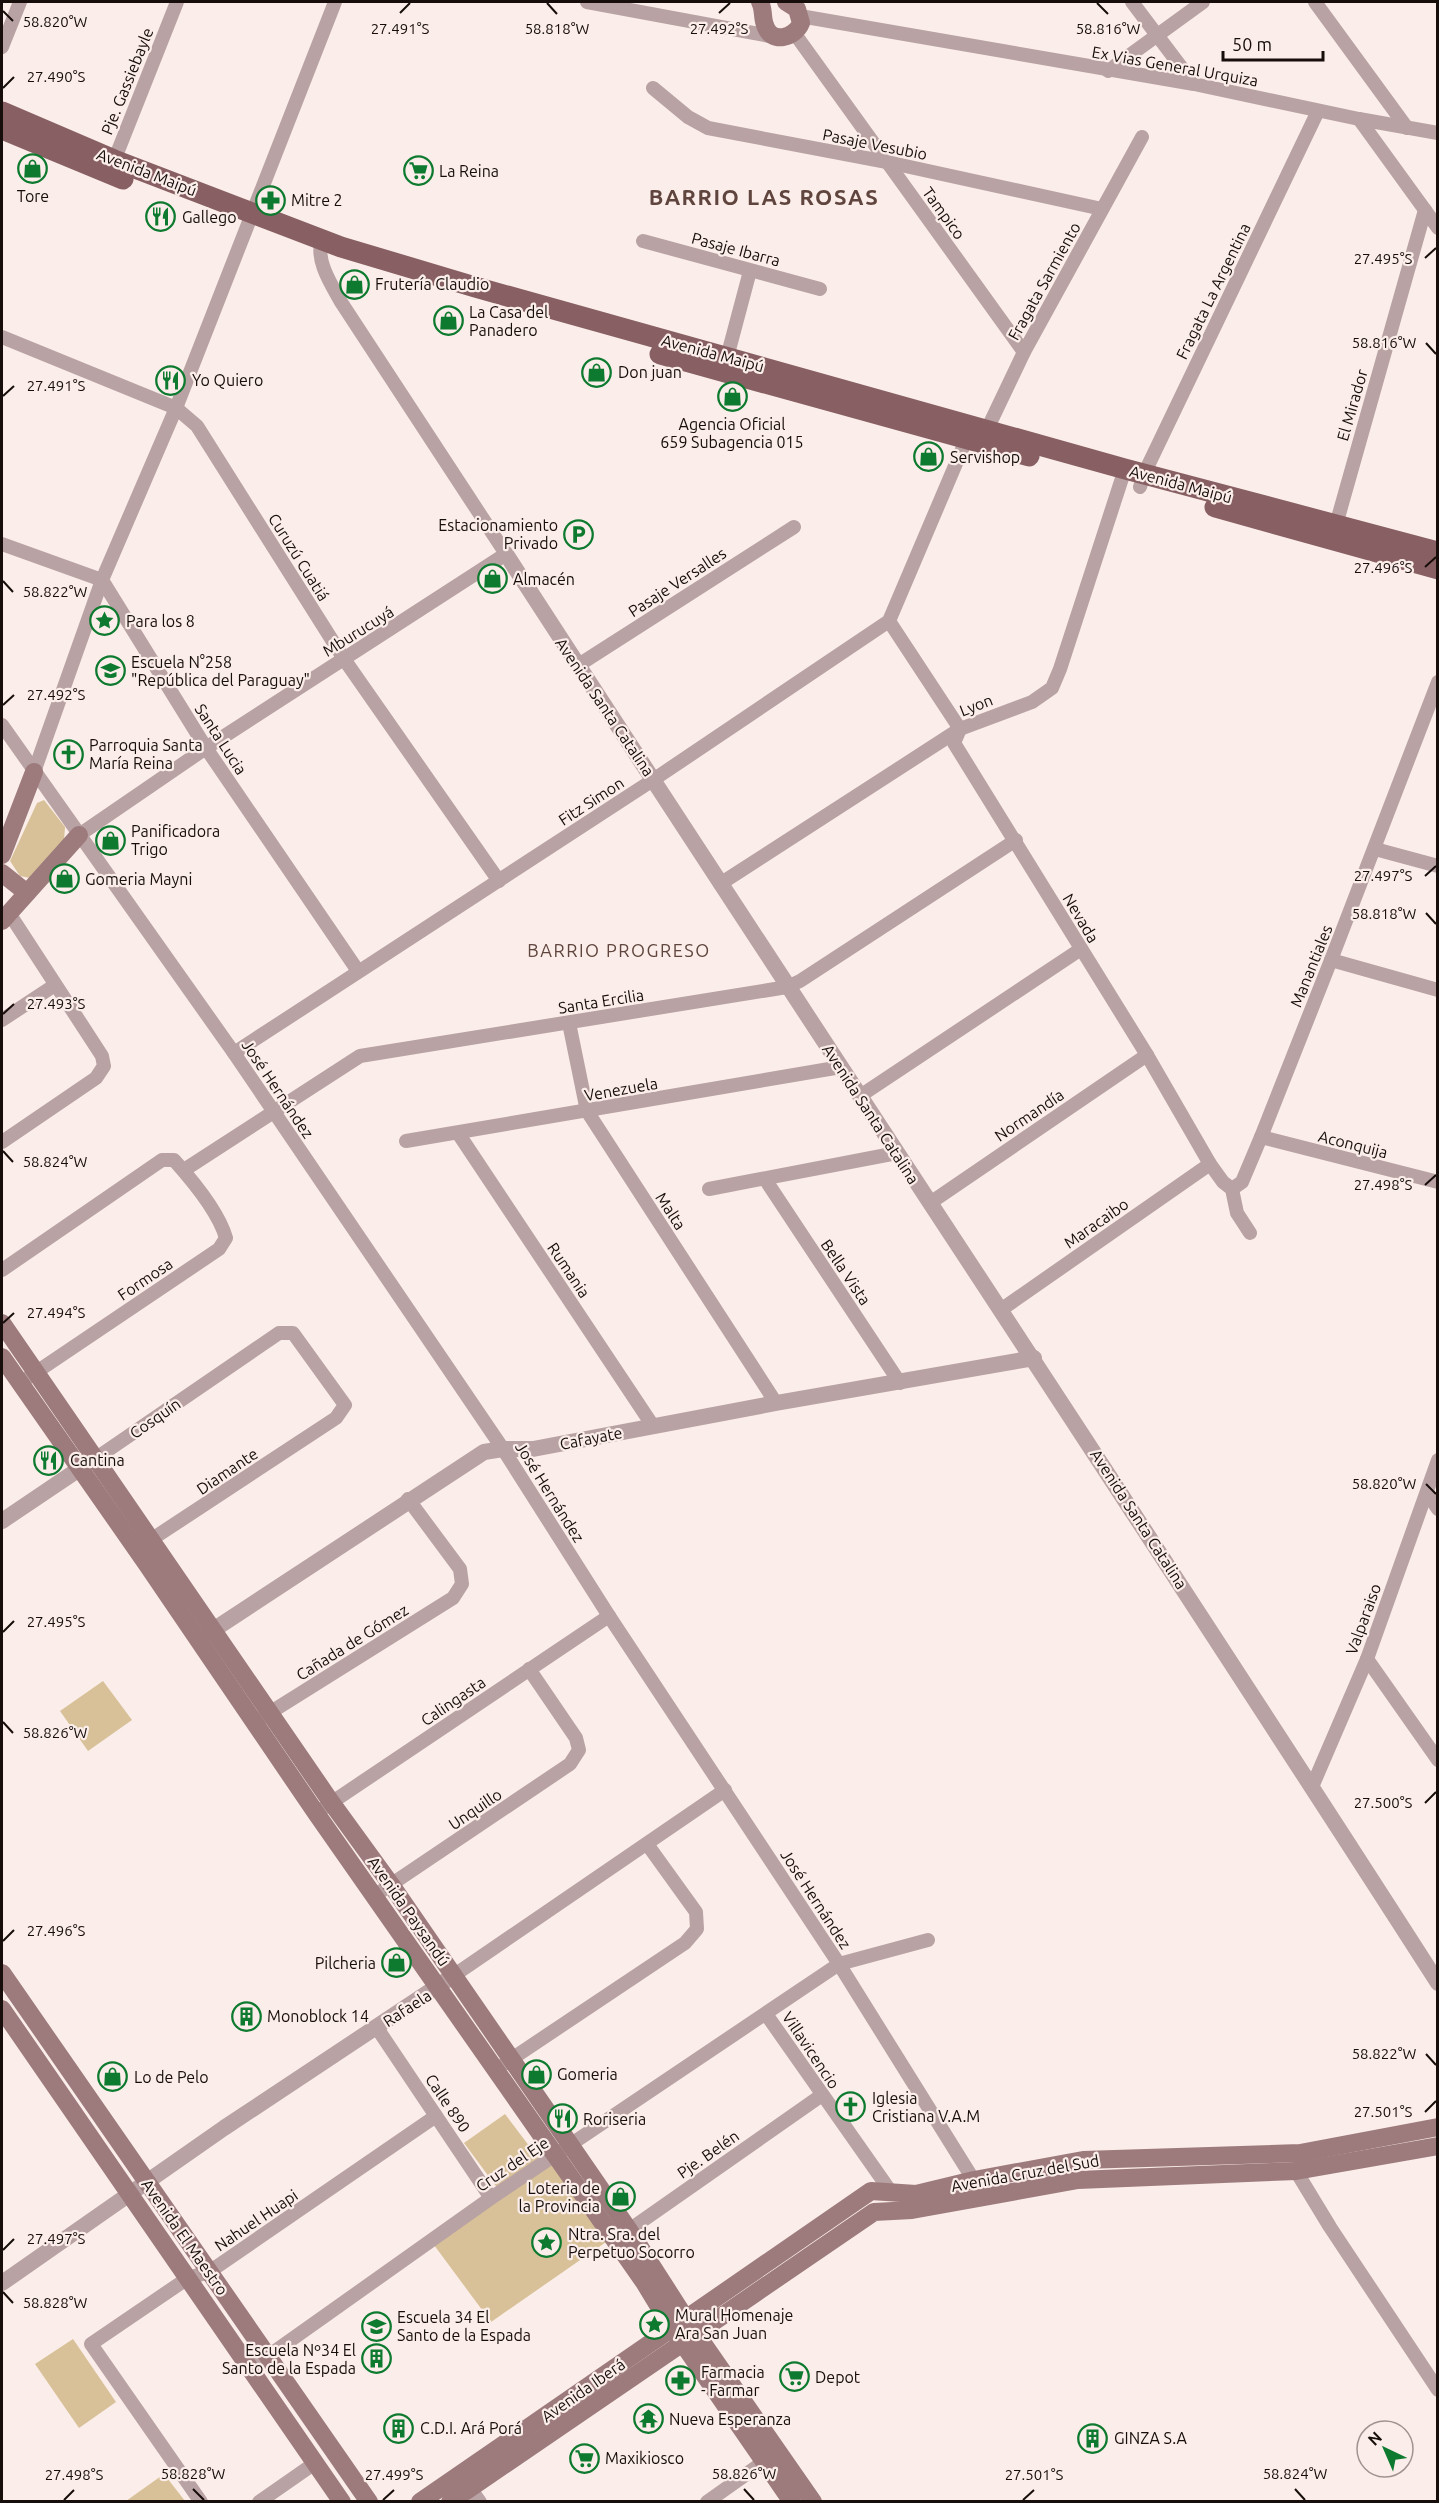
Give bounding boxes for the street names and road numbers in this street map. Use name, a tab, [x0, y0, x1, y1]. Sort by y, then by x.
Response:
street label: Pje. Gassiebayle	[97, 25, 157, 137]
street label: Ex Vias General Urquiza	[1090, 42, 1260, 90]
street label: Pasaje Vesubio	[821, 125, 929, 163]
street label: Avenida Maipú	[94, 145, 200, 199]
street label: Tampico	[919, 183, 969, 243]
street label: Fragata Sarmiento	[1004, 219, 1084, 343]
street label: Fragata La Argentina	[1172, 220, 1254, 362]
street label: Pasaje Ibarra	[690, 229, 782, 269]
street label: Avenida Maipú	[660, 331, 766, 375]
street label: El Mirador	[1333, 367, 1371, 443]
street label: Avenida Maipú	[1128, 462, 1234, 506]
street label: Curuzú Cuatiá	[265, 510, 333, 604]
street label: Pasaje Versalles	[625, 544, 729, 620]
street label: Mburucuyá	[319, 602, 397, 660]
street label: Avenida Santa Catalina	[552, 634, 658, 780]
street label: Lyon	[957, 690, 995, 720]
street label: Santa Lucia	[191, 700, 251, 778]
street label: Fitz Simon	[555, 773, 627, 829]
street label: Nevada	[1059, 890, 1103, 946]
street label: Manantiales	[1286, 922, 1336, 1010]
street label: Santa Ercilia	[557, 985, 645, 1017]
street label: José Hernández	[238, 1036, 318, 1142]
street label: Avenida Santa Catalina	[819, 1041, 923, 1187]
street label: Venezuela	[583, 1074, 659, 1104]
street label: Normandía	[991, 1085, 1067, 1145]
street label: Aconquija	[1316, 1127, 1390, 1161]
street label: Malta	[652, 1189, 690, 1233]
street label: Maracaibo	[1060, 1194, 1132, 1252]
street label: Bella Vista	[817, 1236, 875, 1308]
street label: Rumania	[544, 1239, 594, 1301]
street label: Formosa	[114, 1254, 176, 1304]
street label: Cosquín	[126, 1394, 184, 1442]
street label: Cafayate	[558, 1423, 624, 1453]
street label: José Hernández	[512, 1439, 588, 1545]
street label: Diamante	[193, 1444, 261, 1498]
street label: Avenida Santa Catalina	[1087, 1446, 1191, 1592]
street label: Valparaiso	[1342, 1581, 1384, 1657]
street label: Cañada de Gómez	[293, 1600, 411, 1684]
street label: Calingasta	[417, 1673, 489, 1729]
street label: Unquillo	[445, 1785, 505, 1833]
street label: José Hernández	[777, 1846, 855, 1952]
street label: Avenida Paysandú	[365, 1853, 453, 1969]
street label: Rafaela	[380, 1986, 434, 2030]
street label: Villavicencio	[779, 2008, 843, 2092]
street label: Calle 890	[422, 2071, 474, 2135]
street label: Pje. Belén	[674, 2126, 742, 2182]
street label: Cruz del Eje	[472, 2133, 552, 2195]
street label: Avenida Cruz del Sud	[950, 2151, 1100, 2195]
street label: Avenida El Maestro	[138, 2176, 232, 2298]
street label: Nahuel Huapi	[211, 2186, 301, 2254]
street label: Avenida Iberá	[538, 2355, 628, 2425]

